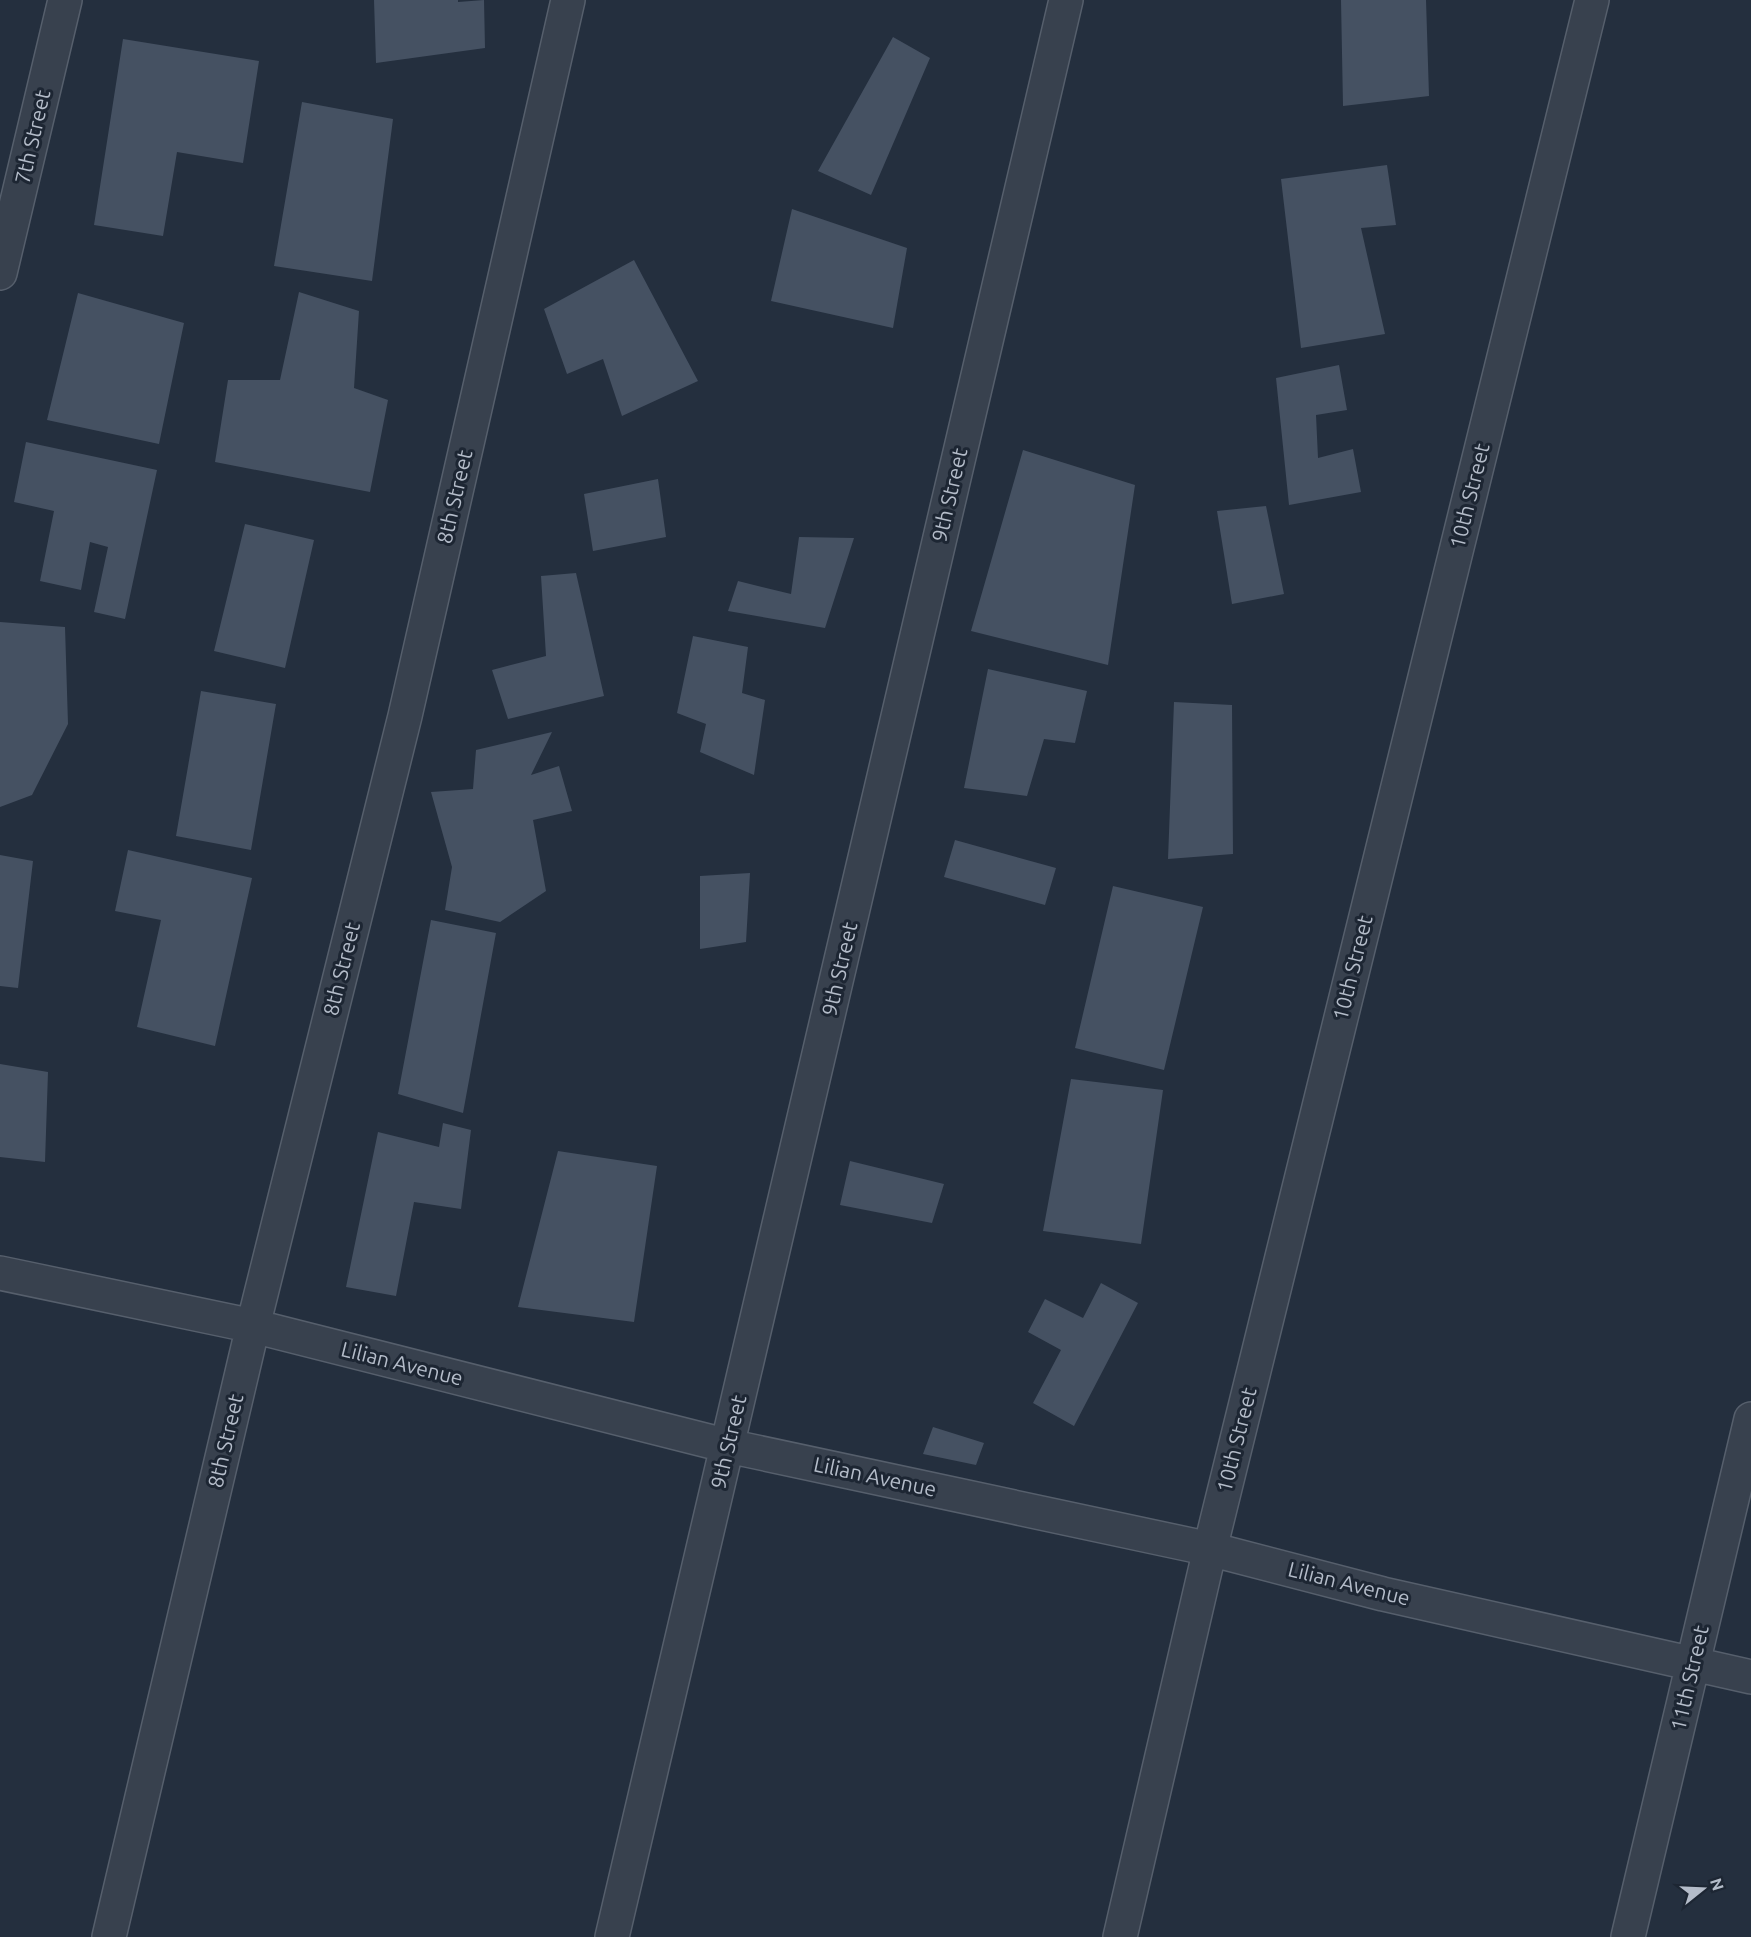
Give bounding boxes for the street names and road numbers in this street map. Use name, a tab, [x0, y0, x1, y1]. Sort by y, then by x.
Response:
street label: 7th Street	[10, 88, 54, 186]
street label: 10th Street	[1444, 441, 1494, 551]
street label: 9th Street	[927, 446, 971, 544]
street label: 8th Street	[432, 448, 476, 546]
street label: 10th Street	[1327, 913, 1377, 1023]
street label: 8th Street	[318, 920, 364, 1018]
street label: 9th Street	[817, 920, 861, 1018]
street label: Lilian Avenue	[339, 1336, 466, 1390]
street label: 10th Street	[1211, 1385, 1261, 1495]
street label: 8th Street	[203, 1392, 247, 1490]
street label: 9th Street	[706, 1393, 750, 1491]
street label: Lilian Avenue	[812, 1451, 939, 1501]
street label: Lilian Avenue	[1286, 1556, 1413, 1610]
street label: 11th Street	[1665, 1623, 1713, 1733]

